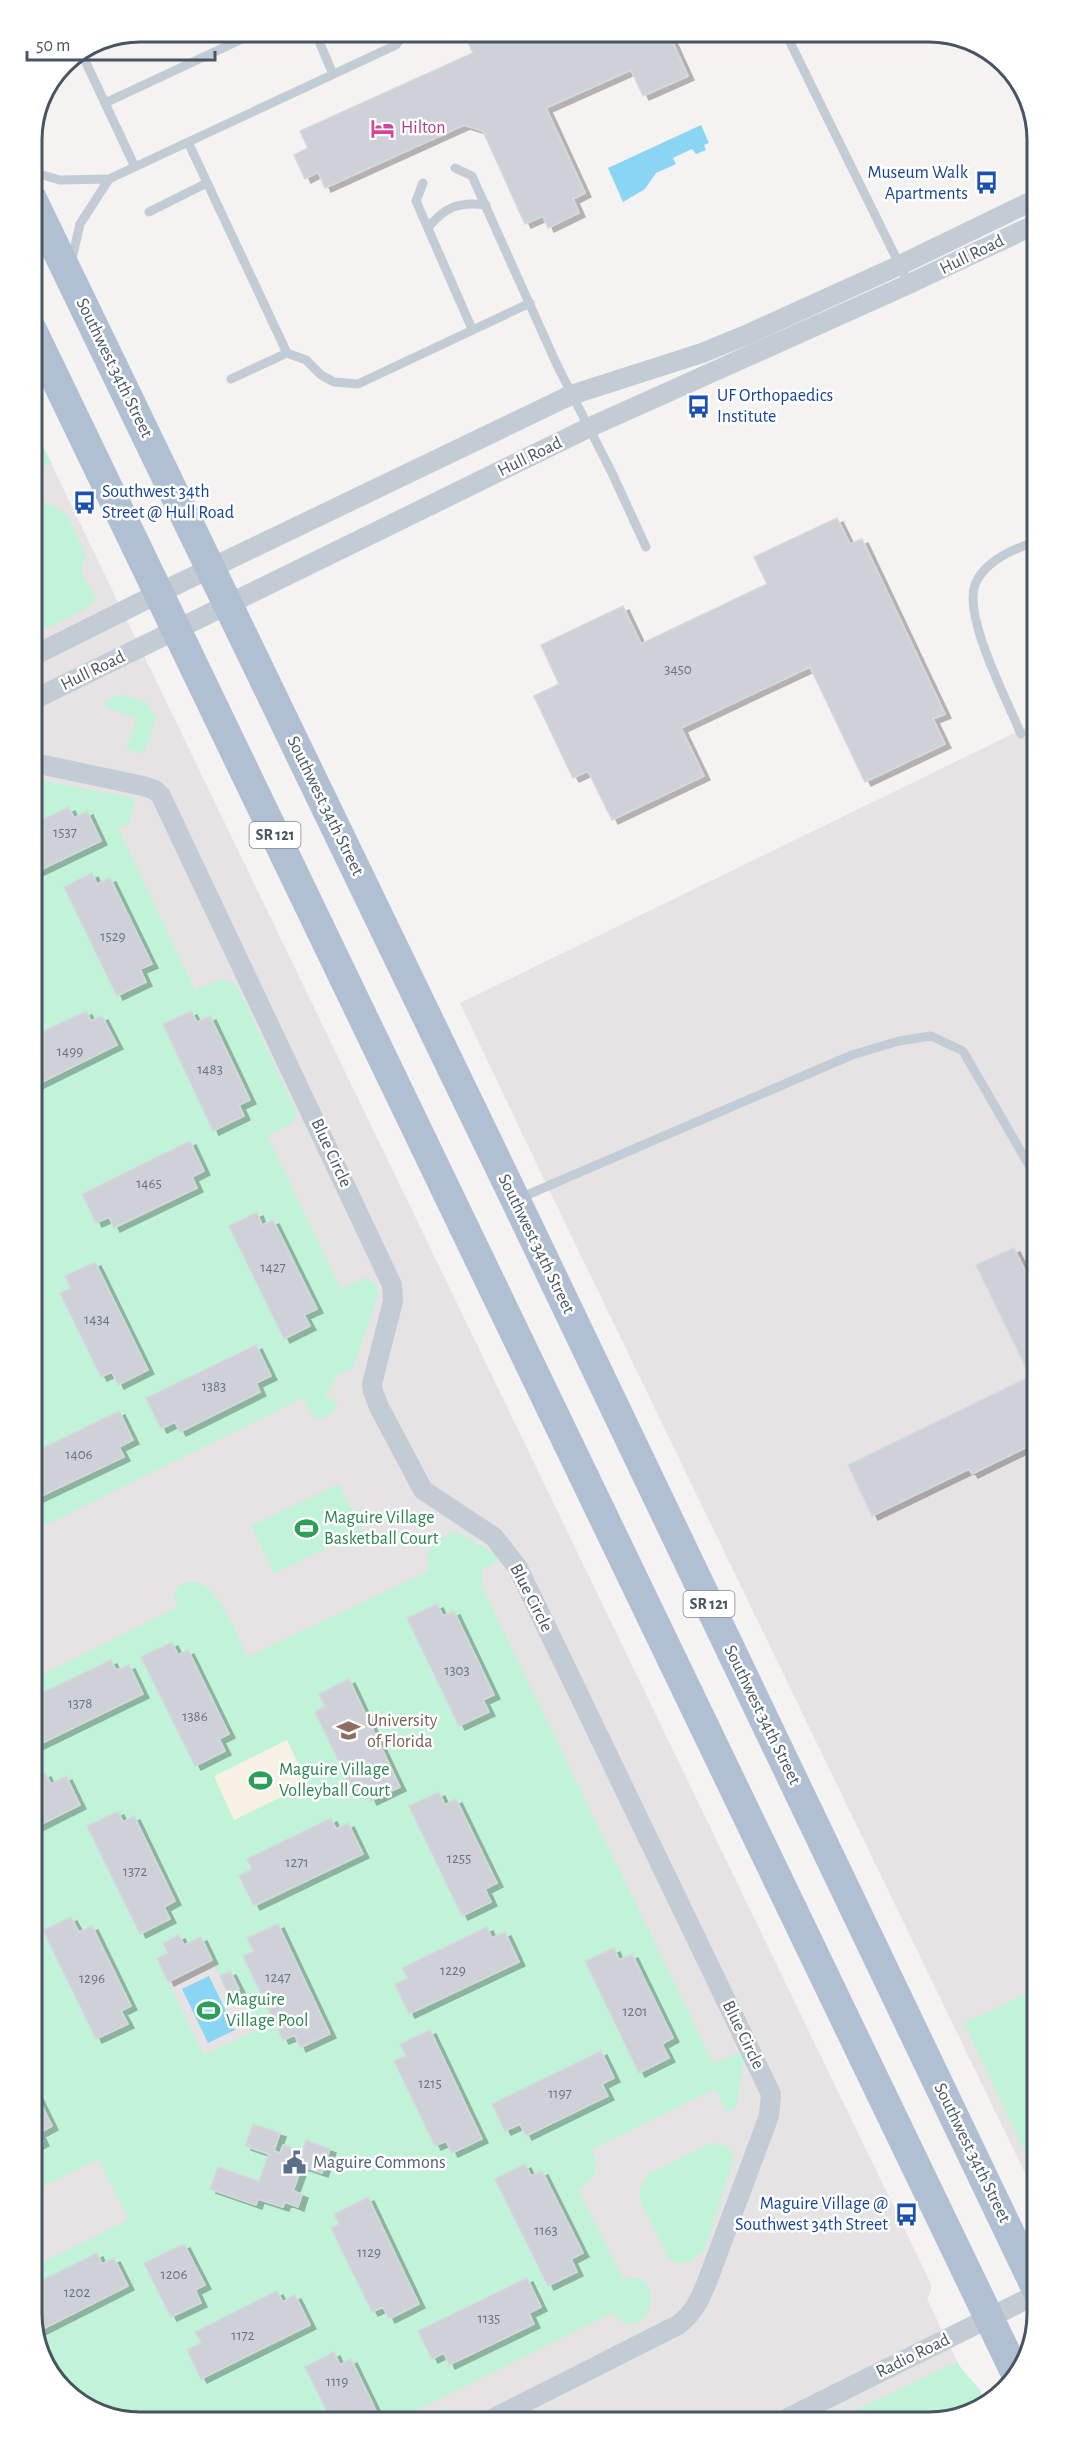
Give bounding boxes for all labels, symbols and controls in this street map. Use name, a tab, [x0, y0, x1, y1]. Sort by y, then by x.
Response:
scale bar	[27, 24, 214, 62]
text: 50 m	[36, 37, 70, 55]
hotel icon: Hilton	[370, 115, 396, 141]
place label: Hilton	[401, 119, 446, 137]
place label: Museum Walk Apartments	[868, 164, 969, 203]
bus stop icon: Museum Walk Apartments	[973, 170, 999, 196]
street label: Hull Road	[937, 232, 1007, 278]
street label: Southwest 34th Street	[72, 295, 156, 441]
place label: UF Orthopaedics Institute	[717, 387, 833, 426]
bus stop icon: UF Orthopaedics Institute	[686, 393, 712, 419]
street label: Hull Road	[495, 434, 565, 480]
place label: Southwest 34th Street @ Hull Road	[102, 483, 234, 522]
bus stop icon: Southwest 34th Street @ Hull Road	[71, 489, 97, 515]
street label: Hull Road	[58, 648, 128, 694]
house number: 3450	[664, 662, 692, 677]
street label: Southwest 34th Street	[283, 733, 367, 879]
road number: SR 121	[250, 822, 300, 848]
house number: 1537	[53, 825, 77, 840]
house number: 1529	[100, 929, 126, 944]
house number: 1499	[57, 1044, 83, 1059]
house number: 1483	[197, 1062, 223, 1077]
street label: Blue Circle	[307, 1116, 355, 1190]
street label: Southwest 34th Street	[494, 1171, 578, 1317]
house number: 1465	[136, 1176, 162, 1191]
house number: 1427	[260, 1260, 286, 1275]
house number: 1434	[84, 1312, 110, 1327]
house number: 1383	[202, 1379, 226, 1394]
house number: 1406	[65, 1447, 93, 1462]
place label: Maguire Village Basketball Court	[324, 1509, 439, 1548]
sports icon: Maguire Village Basketball Court	[293, 1515, 319, 1541]
street label: Blue Circle	[506, 1561, 556, 1635]
road number: SR 121	[684, 1591, 734, 1617]
street label: Southwest 34th Street	[720, 1642, 804, 1788]
house number: 1303	[444, 1663, 470, 1678]
house number: 1378	[68, 1696, 92, 1711]
house number: 1386	[182, 1709, 208, 1724]
place label: University of Florida	[367, 1712, 438, 1751]
school or university icon: University of Florida	[336, 1718, 362, 1744]
place label: Maguire Village Volleyball Court	[279, 1761, 390, 1800]
sports icon: Maguire Village Volleyball Court	[248, 1767, 274, 1793]
house number: 1255	[447, 1851, 471, 1866]
house number: 1271	[285, 1855, 309, 1870]
house number: 1372	[123, 1864, 147, 1879]
house number: 1229	[440, 1963, 466, 1978]
house number: 1247	[265, 1970, 291, 1985]
house number: 1296	[79, 1971, 105, 1986]
place label: Maguire Village Pool	[226, 1991, 308, 2030]
sports icon: Maguire Village Pool	[195, 1997, 221, 2023]
street label: Blue Circle	[719, 1998, 767, 2072]
house number: 1201	[622, 2004, 648, 2019]
house number: 1215	[418, 2076, 442, 2091]
street label: Southwest 34th Street	[930, 2080, 1014, 2226]
house number: 1197	[548, 2086, 572, 2101]
public building icon: Maguire Commons	[282, 2150, 308, 2176]
place label: Maguire Commons	[313, 2154, 446, 2172]
place label: Maguire Village @ Southwest 34th Street	[735, 2195, 888, 2234]
bus stop icon: Maguire Village @ Southwest 34th Street	[893, 2201, 919, 2227]
house number: 1163	[534, 2223, 558, 2238]
house number: 1129	[357, 2245, 381, 2260]
house number: 1206	[161, 2267, 187, 2282]
house number: 1202	[64, 2285, 91, 2300]
house number: 1135	[478, 2311, 500, 2326]
house number: 1172	[231, 2328, 255, 2343]
street label: Radio Road	[873, 2331, 953, 2381]
house number: 1119	[326, 2374, 348, 2389]

